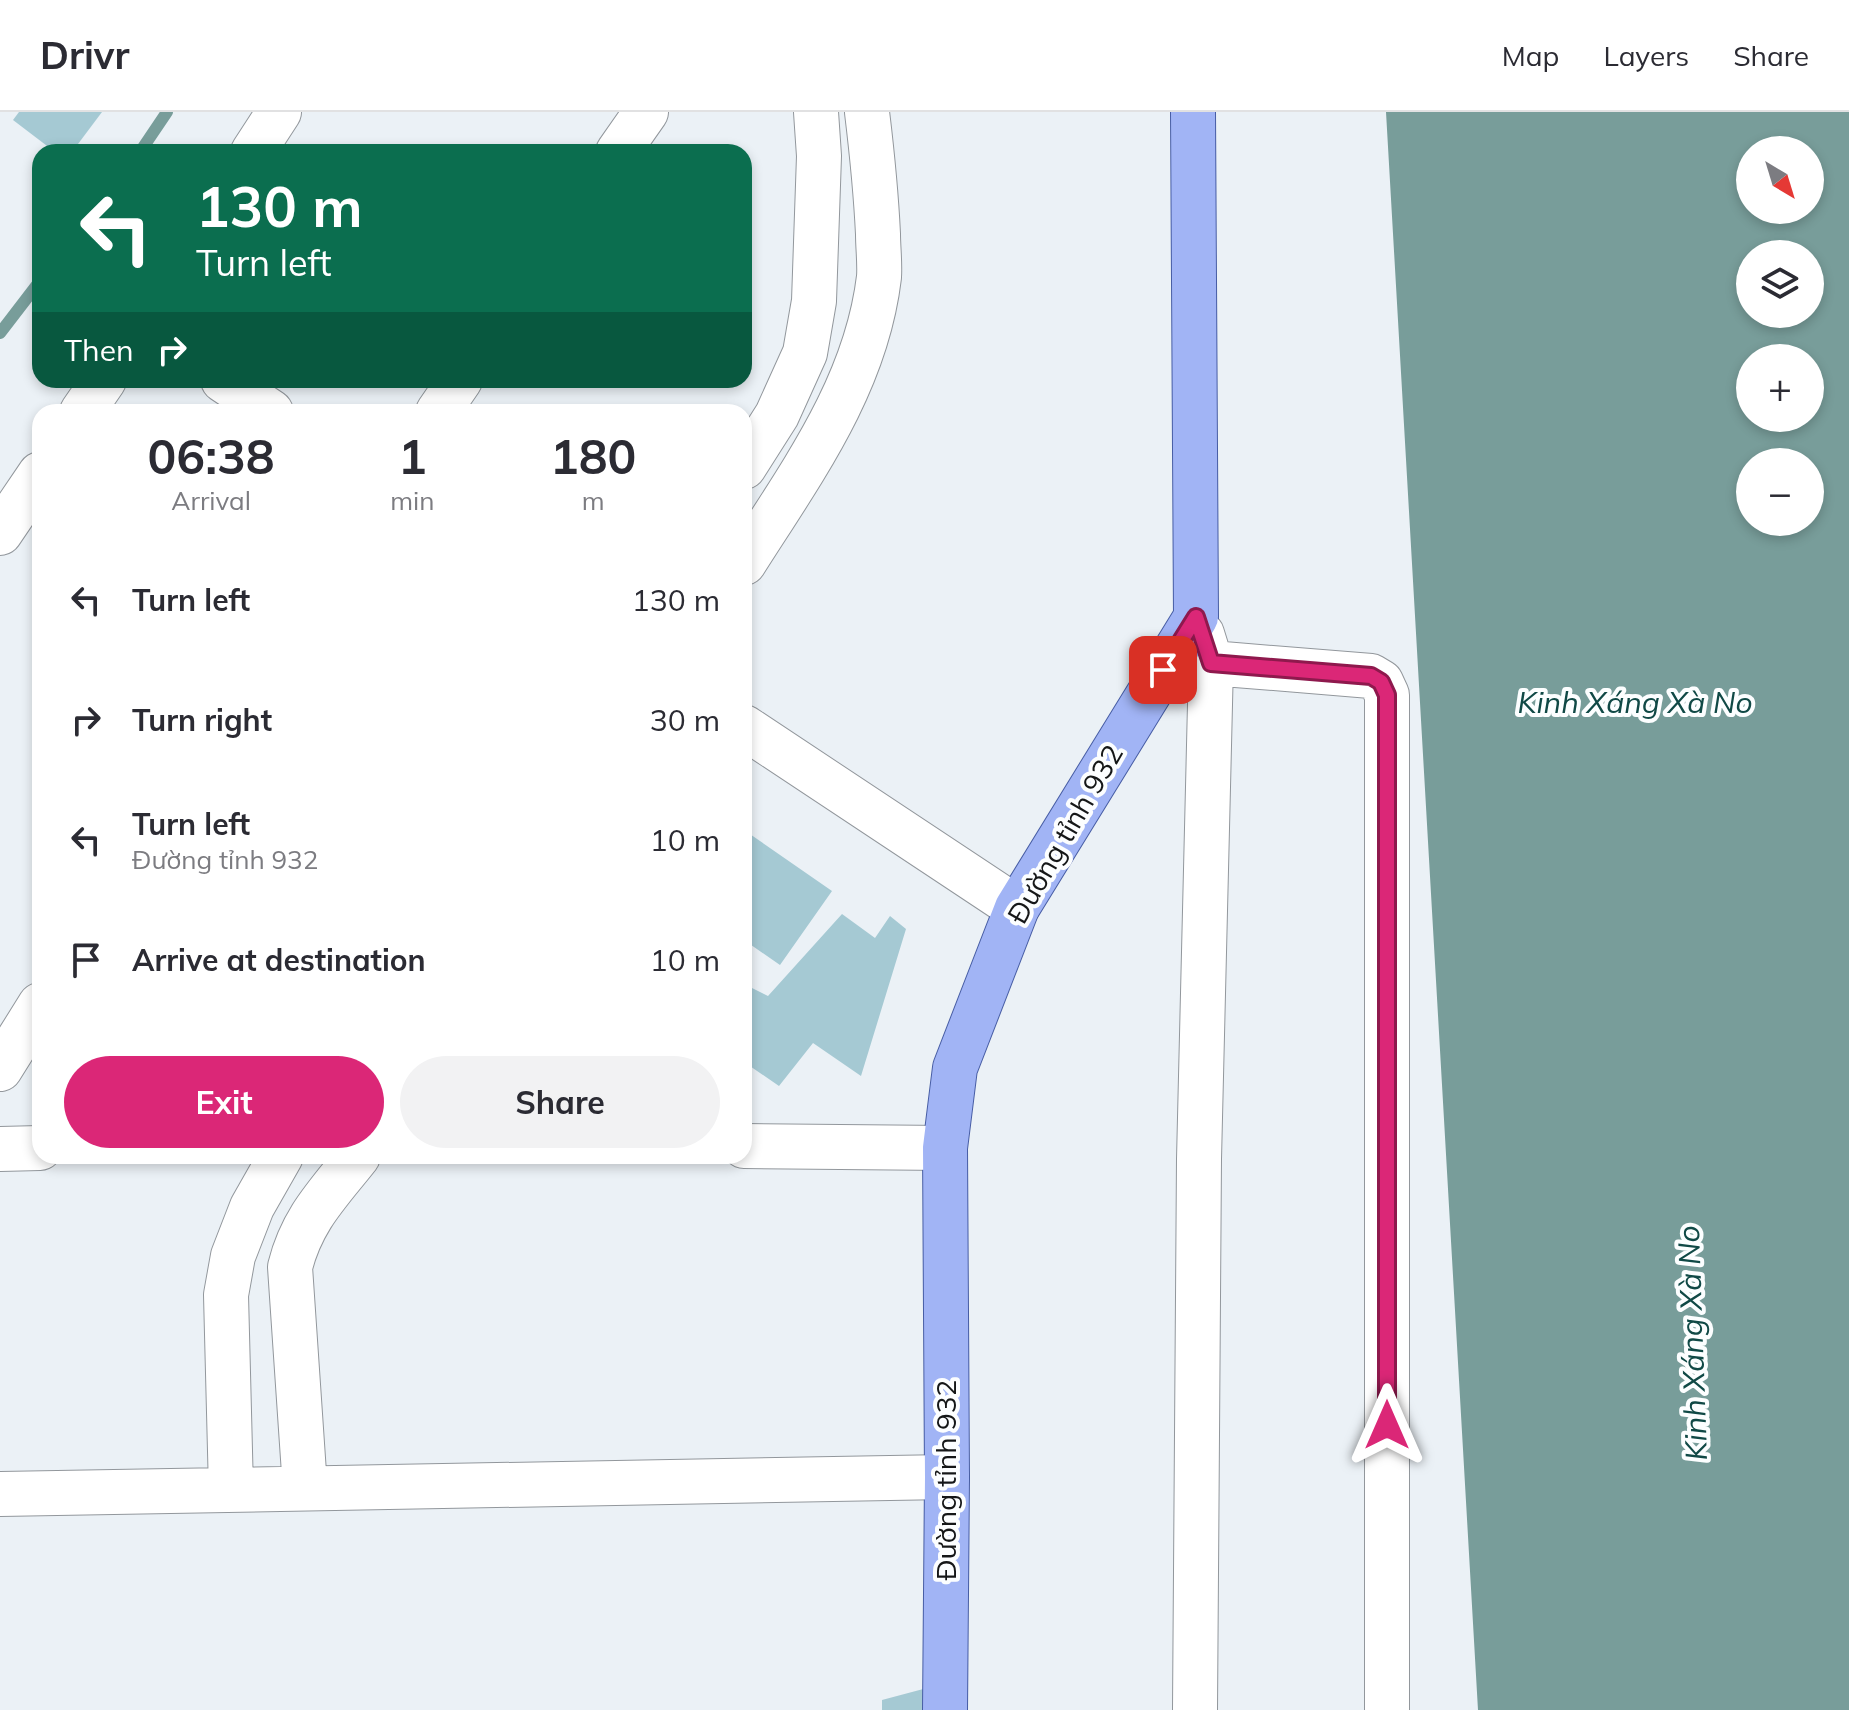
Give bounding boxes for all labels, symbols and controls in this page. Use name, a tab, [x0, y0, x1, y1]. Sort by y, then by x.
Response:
text: Drivr	[40, 31, 129, 79]
text: Map	[1502, 38, 1559, 73]
text: Layers	[1603, 38, 1689, 73]
text: Share	[1733, 38, 1809, 73]
north arrow	[1736, 136, 1824, 224]
map controls	[1736, 136, 1824, 536]
text: 130 m	[196, 171, 363, 241]
icon: left	[64, 176, 168, 280]
text: Turn left	[196, 240, 332, 285]
button: layers	[1736, 240, 1824, 328]
icon: right	[150, 328, 194, 372]
text: Then	[64, 331, 134, 369]
button: +	[1736, 344, 1824, 432]
text: 06:38	[148, 426, 275, 486]
text: 1	[398, 426, 427, 486]
text: 180	[550, 426, 636, 486]
button: −	[1736, 448, 1824, 536]
text: Arrival	[171, 484, 251, 517]
text: min	[390, 484, 434, 517]
text: m	[582, 484, 605, 517]
icon: left	[64, 578, 108, 622]
text: Turn left	[132, 581, 250, 619]
text: 130 m	[632, 581, 720, 619]
pin	[1129, 636, 1197, 704]
icon: arrive	[1141, 648, 1185, 692]
water label: Kinh Xáng Xà No	[1517, 683, 1753, 721]
icon: right	[64, 698, 108, 742]
text: Turn right	[132, 701, 272, 739]
text: 30 m	[650, 701, 720, 739]
street label: Đường tỉnh 932	[999, 738, 1130, 929]
text: Turn left	[132, 805, 250, 843]
icon: left	[64, 818, 108, 862]
text: 10 m	[650, 821, 720, 859]
text: Đường tỉnh 932	[132, 843, 318, 876]
icon: arrive	[64, 938, 108, 982]
text: Arrive at destination	[132, 941, 426, 979]
text: 10 m	[650, 941, 720, 979]
button: Exit	[64, 1056, 384, 1148]
button: Share	[400, 1056, 720, 1148]
water label: Kinh Xáng Xà No	[1669, 1225, 1715, 1461]
street label: Đường tỉnh 932	[928, 1380, 963, 1580]
position arrow	[1345, 1383, 1429, 1467]

